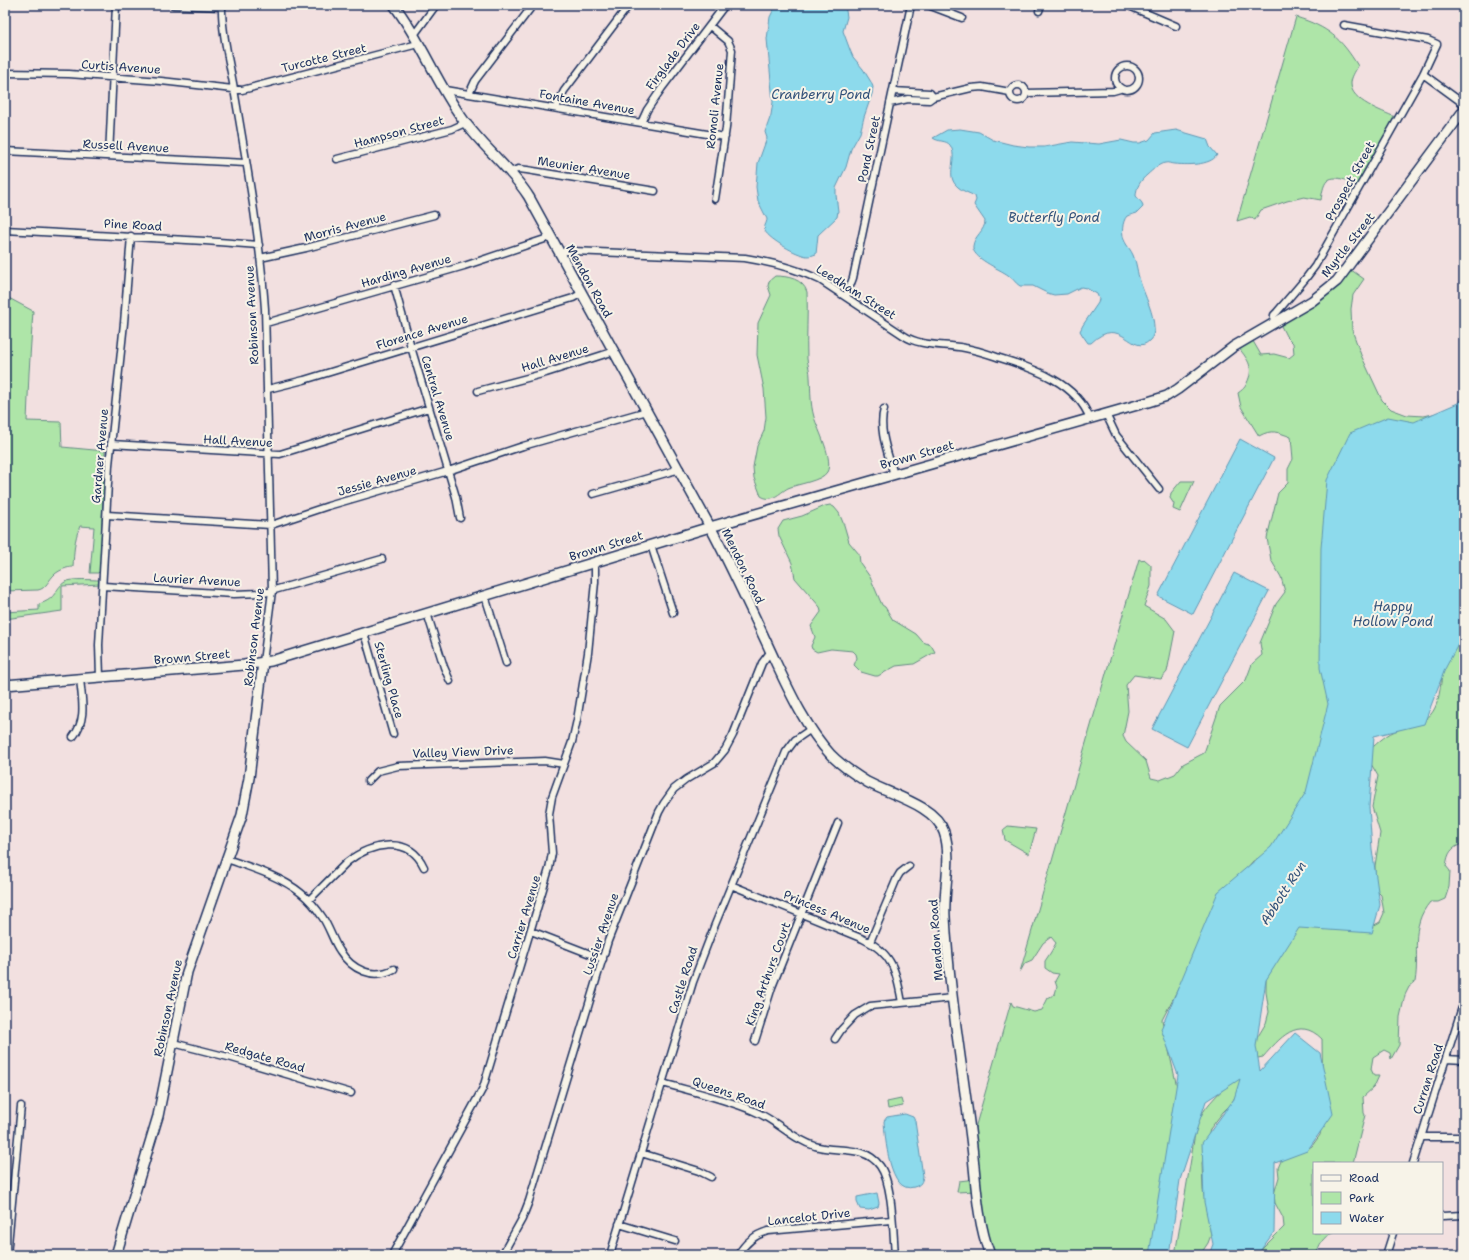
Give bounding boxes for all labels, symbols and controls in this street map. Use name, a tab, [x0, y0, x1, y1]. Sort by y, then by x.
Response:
street label: Firglade Drive	[642, 19, 704, 93]
street label: Turcotte Street	[280, 40, 368, 76]
street label: Curtis Avenue	[81, 56, 162, 78]
street label: Romoli Avenue	[703, 62, 727, 150]
street label: Fontaine Avenue	[538, 86, 636, 118]
water label: Cranberry Pond	[771, 86, 871, 103]
street label: Hampson Street	[352, 112, 446, 152]
street label: Pond Street	[854, 114, 884, 184]
street label: Russell Avenue	[82, 136, 170, 156]
street label: Prospect Street	[1322, 138, 1378, 224]
street label: Meunier Avenue	[536, 153, 632, 183]
street label: Morris Avenue	[302, 208, 388, 246]
water label: Butterfly Pond	[1008, 209, 1100, 226]
street label: Myrtle Street	[1318, 209, 1378, 281]
street label: Pine Road	[103, 215, 163, 235]
street label: Mendon Road	[562, 241, 616, 321]
street label: Harding Avenue	[359, 250, 453, 291]
street label: Leedham Street	[813, 261, 899, 323]
street label: Robinson Avenue	[241, 265, 263, 365]
street label: Florence Avenue	[374, 310, 470, 354]
street label: Hall Avenue	[519, 340, 591, 376]
street label: Central Avenue	[417, 353, 459, 443]
street label: Gardner Avenue	[88, 408, 112, 504]
street label: Hall Avenue	[203, 431, 273, 451]
street label: Brown Street	[878, 437, 956, 473]
street label: Jessie Avenue	[336, 462, 419, 500]
street label: Mendon Road	[718, 526, 768, 607]
street label: Brown Street	[567, 527, 645, 565]
street label: Laurier Avenue	[153, 570, 241, 590]
street label: Robinson Avenue	[240, 587, 268, 687]
water label: Happy Hollow Pond	[1353, 598, 1434, 630]
street label: Sterling Place	[370, 640, 408, 721]
street label: Brown Street	[153, 646, 231, 668]
street label: Valley View Drive	[412, 742, 514, 762]
water label: Abbott Run	[1256, 858, 1310, 928]
street label: Carrier Avenue	[504, 873, 544, 961]
street label: Princess Avenue	[781, 886, 873, 938]
street label: Lussier Avenue	[579, 891, 623, 977]
street label: Mendon Road	[925, 898, 947, 981]
street label: King Arthurs Court	[742, 920, 794, 1028]
street label: Castle Road	[665, 944, 702, 1016]
street label: Robinson Avenue	[150, 958, 186, 1058]
street label: Redgate Road	[223, 1038, 307, 1076]
street label: Curran Road	[1409, 1041, 1447, 1116]
street label: Queens Road	[690, 1073, 768, 1113]
legend	[1313, 1162, 1443, 1234]
text: Road	[1349, 1170, 1380, 1186]
text: Park	[1349, 1190, 1375, 1206]
street label: Lancelot Drive	[767, 1205, 851, 1229]
text: Water	[1349, 1210, 1385, 1226]

